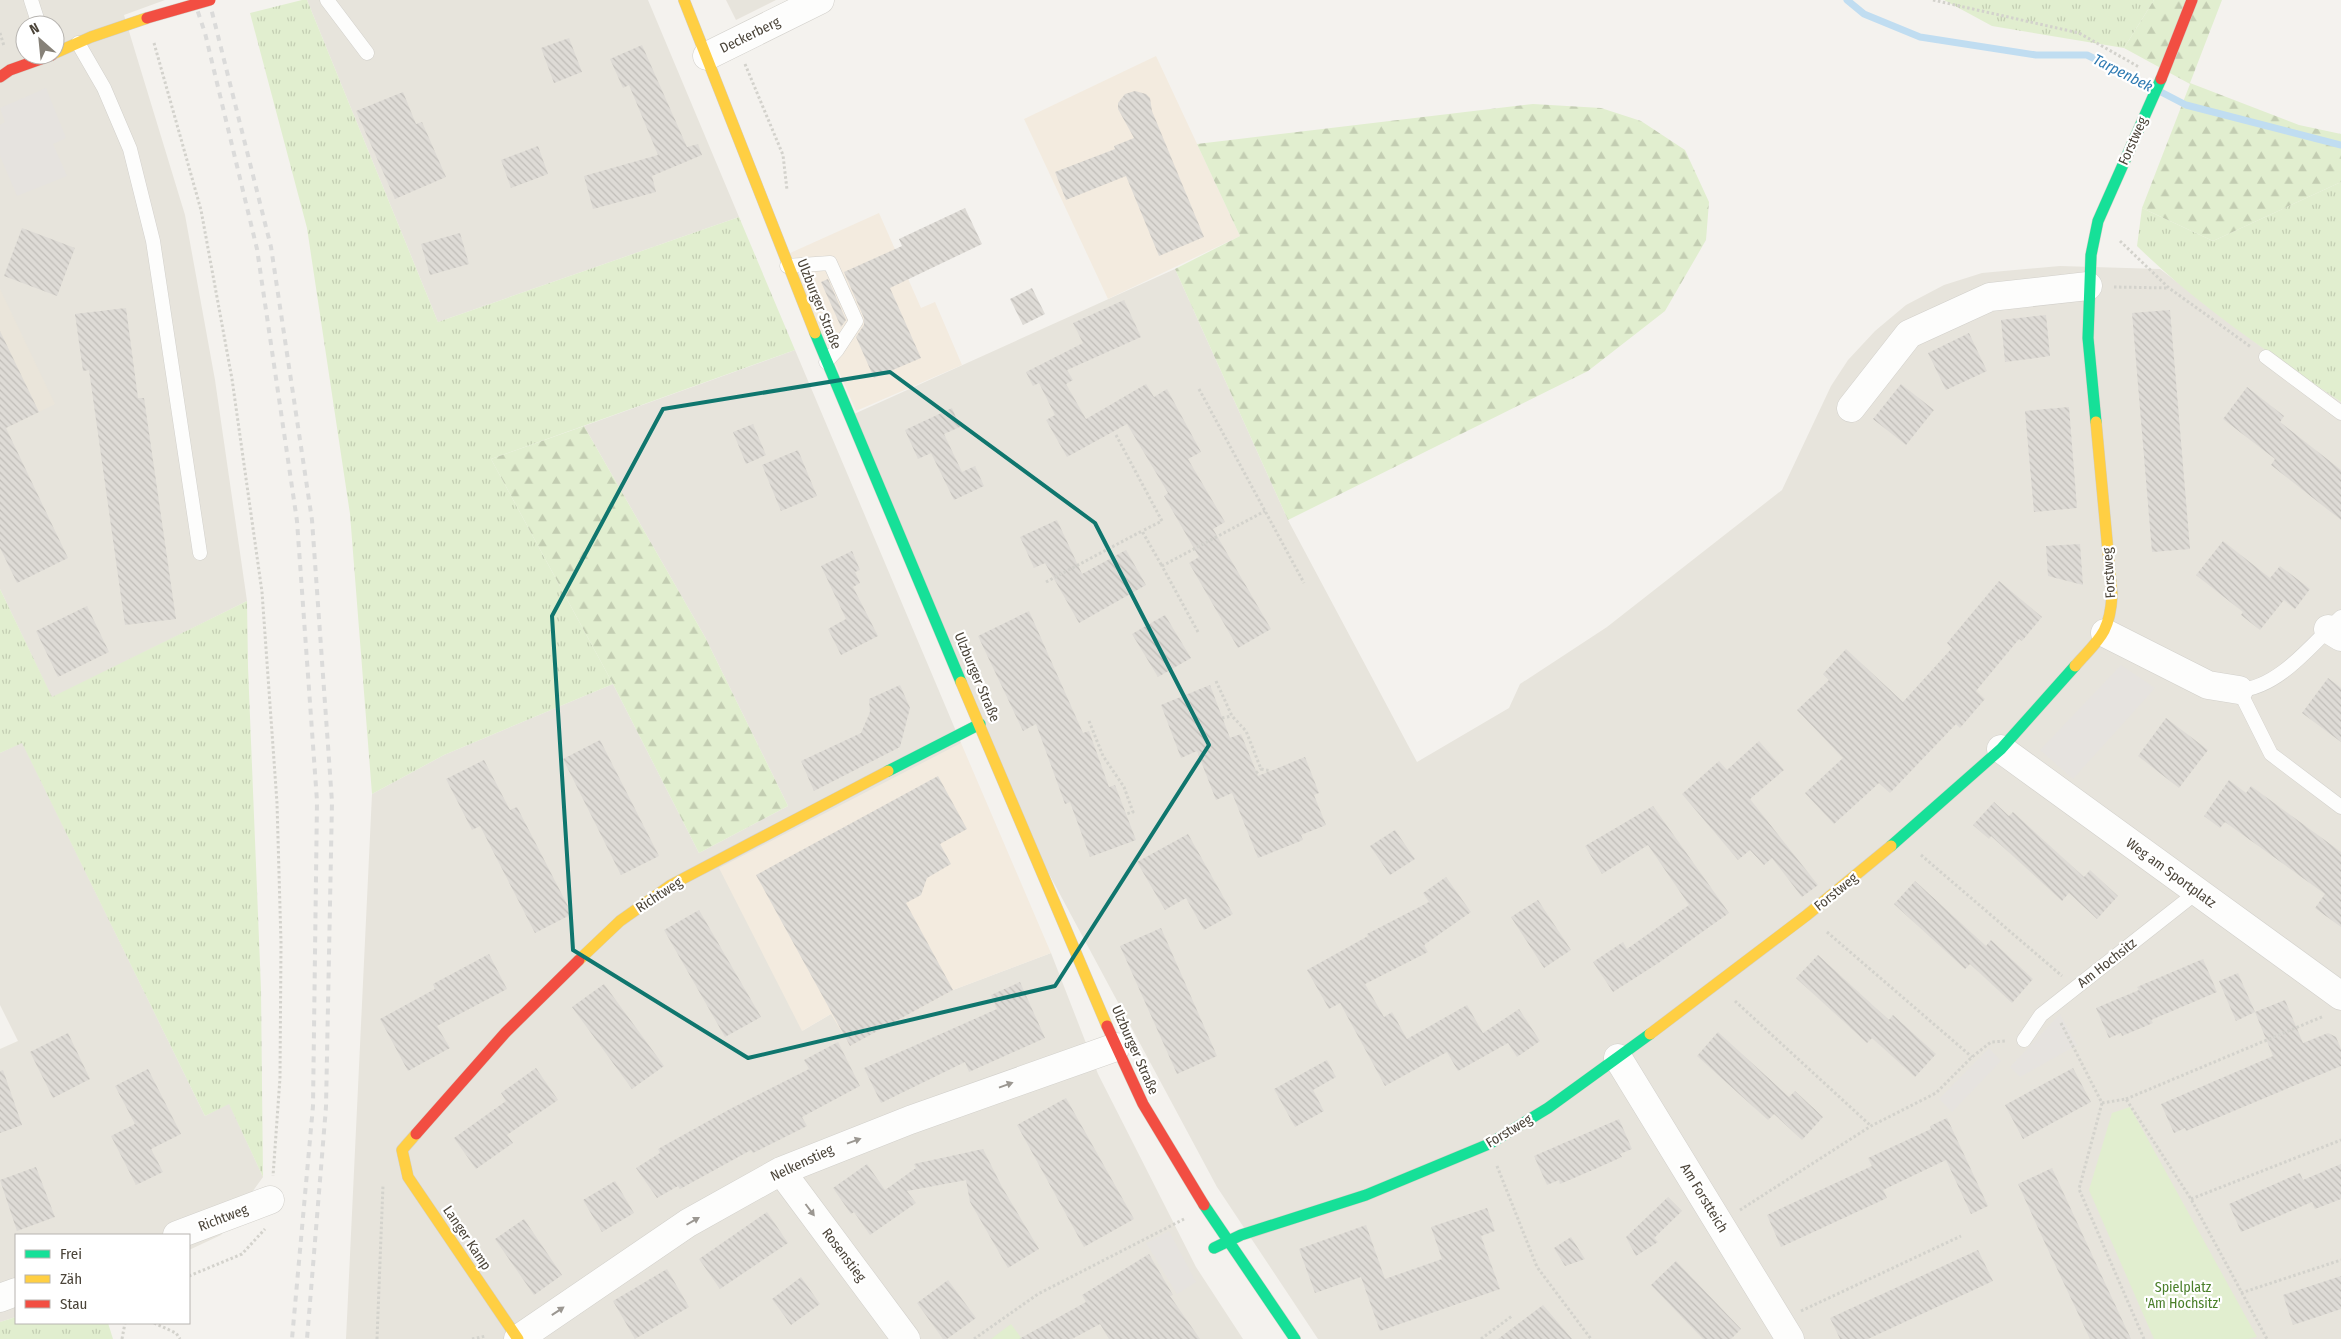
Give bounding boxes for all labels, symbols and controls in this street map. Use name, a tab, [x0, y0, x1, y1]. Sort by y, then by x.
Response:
street label: Deckerberg	[717, 13, 783, 57]
north arrow	[15, 15, 65, 65]
text: N	[27, 19, 42, 38]
water label: Tarpenbek	[2090, 50, 2156, 96]
street label: Forstweg	[2115, 114, 2151, 168]
street label: Ulzburger Straße	[793, 256, 845, 352]
street label: Forstweg	[2099, 547, 2119, 599]
street label: Ulzburger Straße	[950, 630, 1004, 724]
street label: Weg am Sportplatz	[2123, 835, 2220, 912]
street label: Forstweg	[1811, 869, 1861, 915]
street label: Richtweg	[633, 874, 686, 916]
street label: Am Hochsitz	[2074, 934, 2140, 991]
street label: Ulzburger Straße	[1108, 1003, 1162, 1097]
one-way arrow	[999, 1081, 1014, 1088]
street label: Forstweg	[1483, 1110, 1536, 1151]
one-way arrow	[846, 1137, 861, 1144]
street label: Nelkenstieg	[768, 1141, 837, 1185]
street label: Am Forstteich	[1677, 1160, 1731, 1236]
street label: Richtweg	[196, 1201, 251, 1235]
street label: Langer Kamp	[439, 1203, 495, 1273]
one-way arrow	[805, 1203, 815, 1217]
one-way arrow	[686, 1216, 699, 1225]
street label: Rosenstieg	[818, 1225, 870, 1285]
legend	[15, 1234, 190, 1324]
text: Frei	[60, 1245, 82, 1263]
text: Zäh	[60, 1270, 82, 1288]
park label: Spielplatz 'Am Hochsitz'	[2145, 1279, 2221, 1312]
text: Stau	[60, 1295, 87, 1313]
one-way arrow	[551, 1307, 565, 1316]

